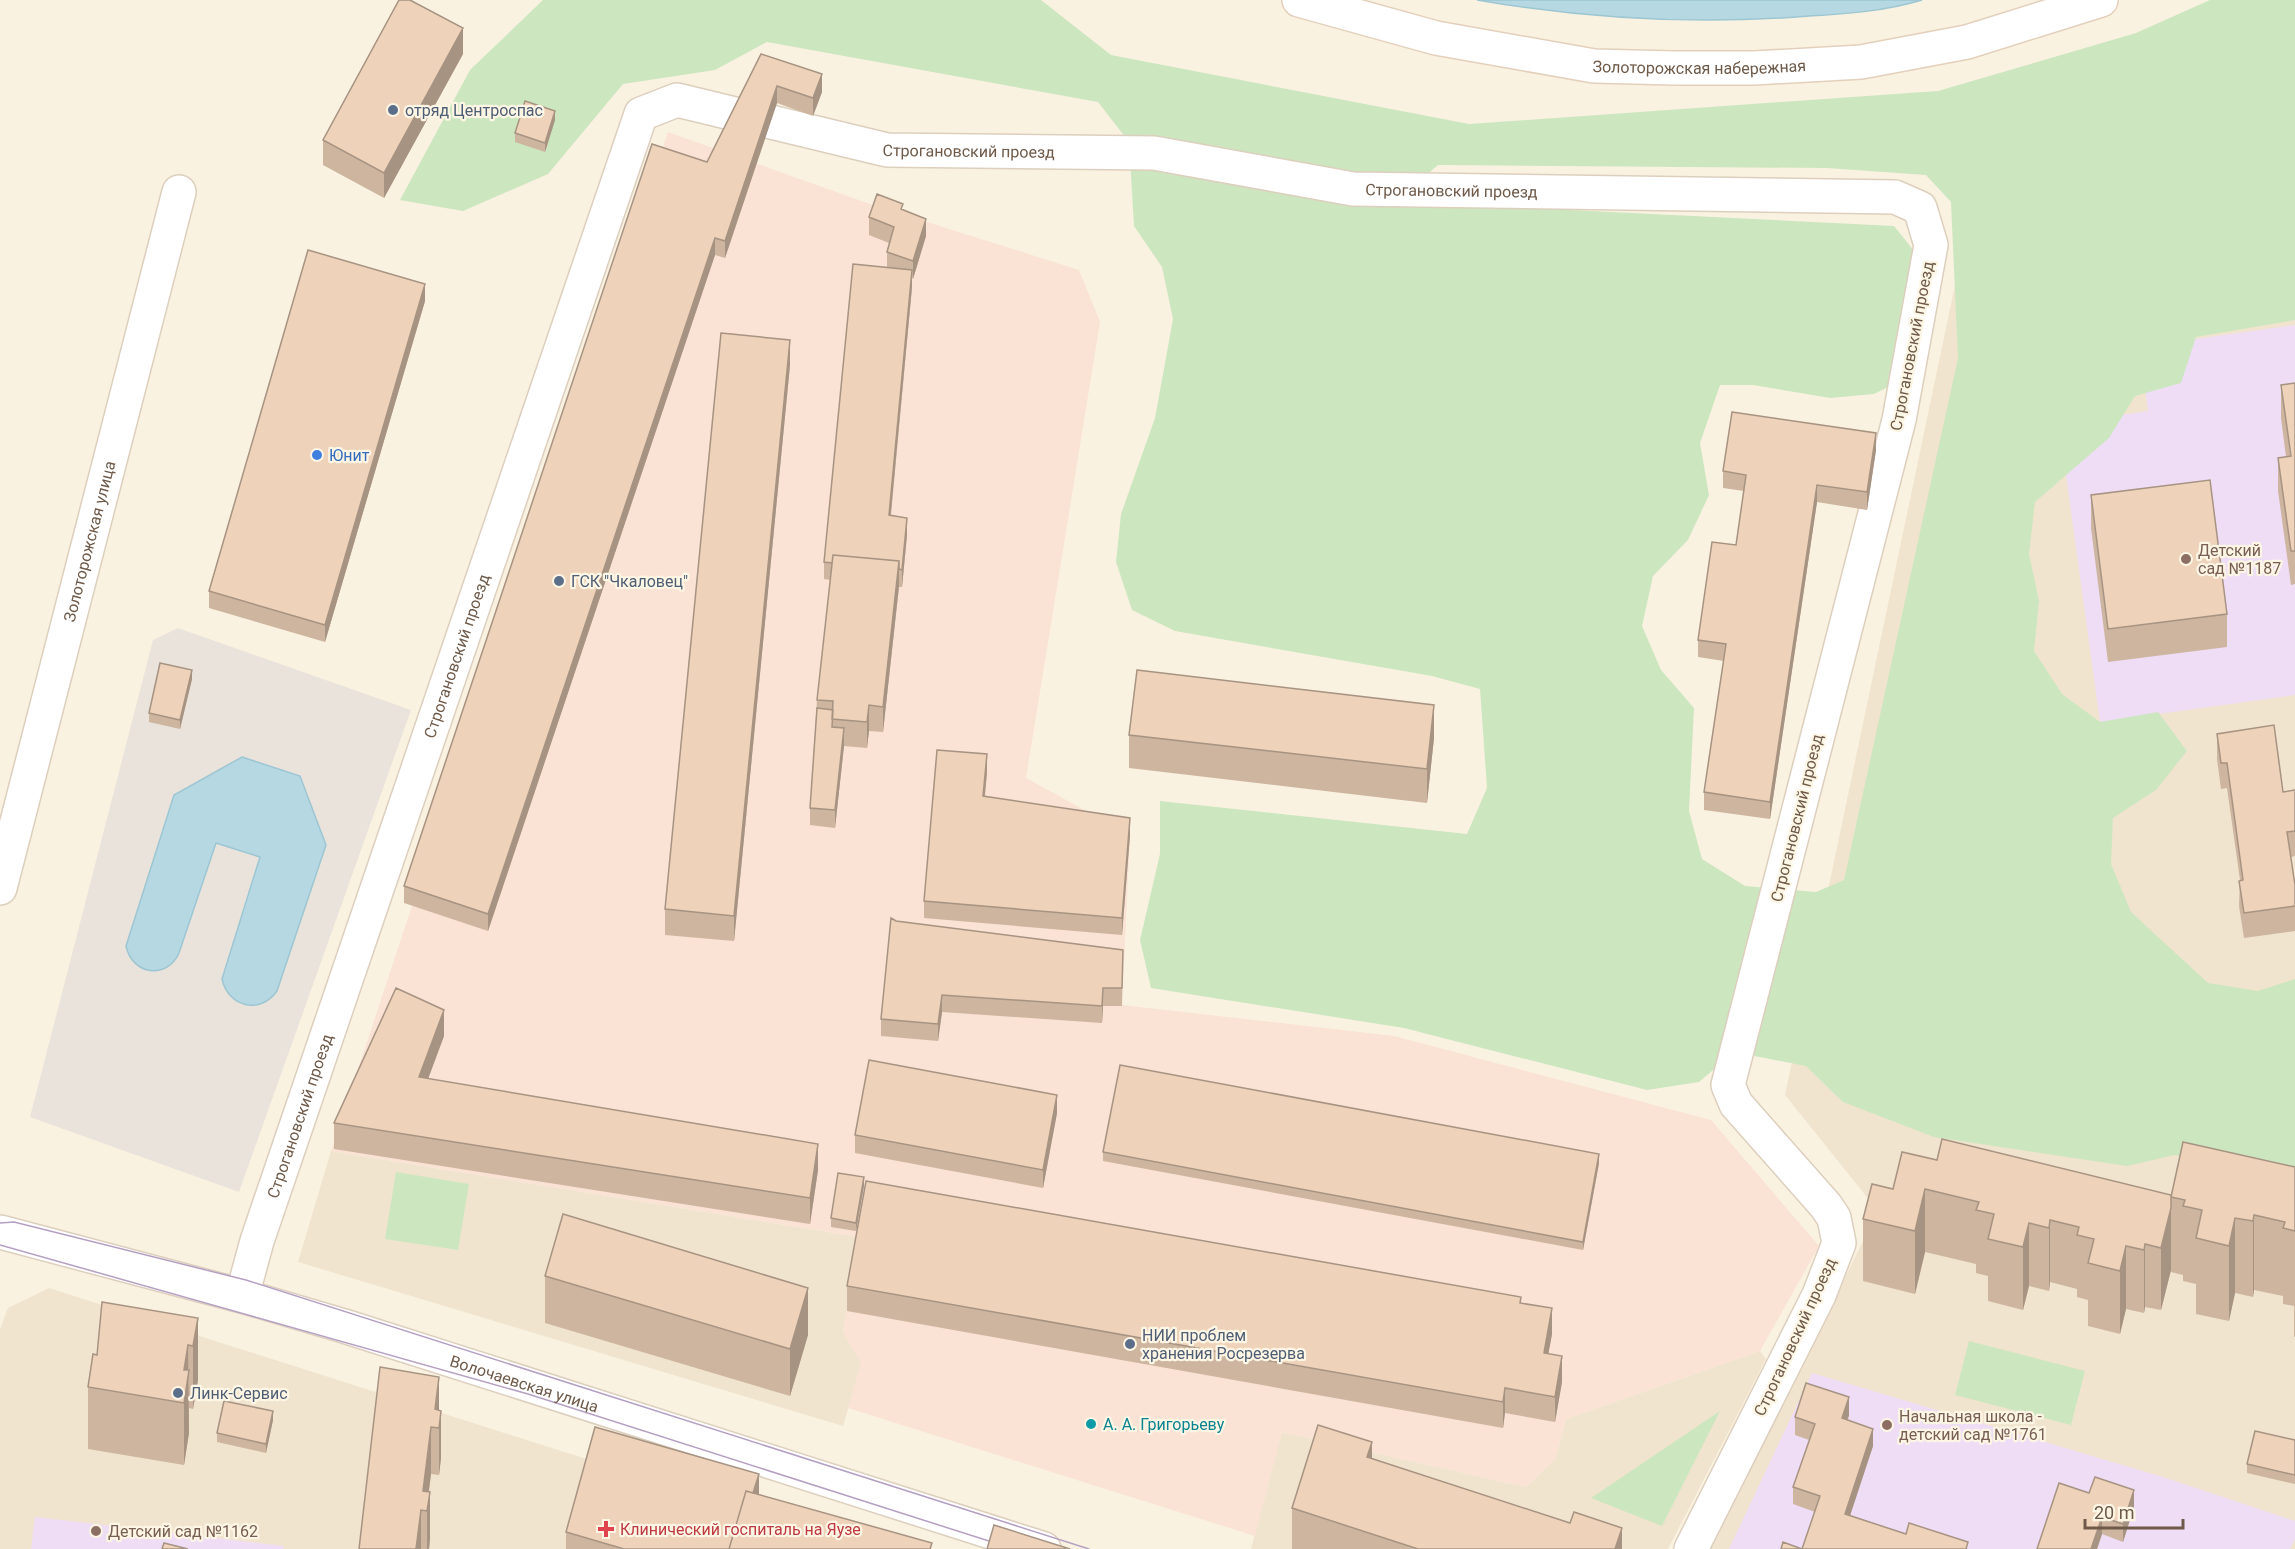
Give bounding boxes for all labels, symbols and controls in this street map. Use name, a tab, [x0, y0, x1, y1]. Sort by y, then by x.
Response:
street label: Золоторожская набережная	[1592, 56, 1807, 78]
place label: отряд Центроспас	[405, 101, 543, 120]
marker: отряд Центроспас	[386, 103, 400, 117]
street label: Строгановский проезд	[882, 140, 1055, 161]
street label: Строгановский проезд	[1365, 180, 1538, 201]
street label: Строгановский проезд	[1886, 259, 1938, 432]
place label: Юнит	[329, 446, 370, 465]
marker: Юнит	[310, 448, 324, 462]
street label: Золоторожская улица	[59, 459, 119, 624]
place label: Детский сад №1187	[2198, 541, 2281, 578]
marker: Детский сад №1187	[2179, 552, 2193, 566]
street label: Строгановский проезд	[420, 571, 493, 741]
place label: ГСК "Чкаловец"	[571, 572, 688, 591]
marker: ГСК "Чкаловец"	[552, 574, 566, 588]
street label: Строгановский проезд	[1767, 732, 1827, 904]
street label: Строгановский проезд	[263, 1031, 336, 1201]
street label: Строгановский проезд	[1750, 1255, 1840, 1419]
place label: НИИ проблем хранения Росрезерва	[1142, 1326, 1305, 1363]
marker: НИИ проблем хранения Росрезерва	[1123, 1337, 1137, 1351]
street label: Волочаевская улица	[448, 1351, 601, 1416]
place label: Линк-Сервис	[190, 1384, 288, 1403]
marker: Линк-Сервис	[171, 1386, 185, 1400]
place label: Начальная школа - детский сад №1761	[1899, 1407, 2047, 1444]
place label: А. А. Григорьеву	[1103, 1415, 1225, 1434]
marker: А. А. Григорьеву	[1084, 1417, 1098, 1431]
marker: Начальная школа - детский сад №1761	[1880, 1418, 1894, 1432]
scale bar	[2085, 1492, 2182, 1530]
text: 20 m	[2094, 1502, 2134, 1523]
marker: Клинический госпиталь на Яузе	[597, 1520, 615, 1538]
place label: Клинический госпиталь на Яузе	[620, 1520, 861, 1539]
place label: Детский сад №1162	[108, 1522, 258, 1541]
marker: Детский сад №1162	[89, 1524, 103, 1538]

